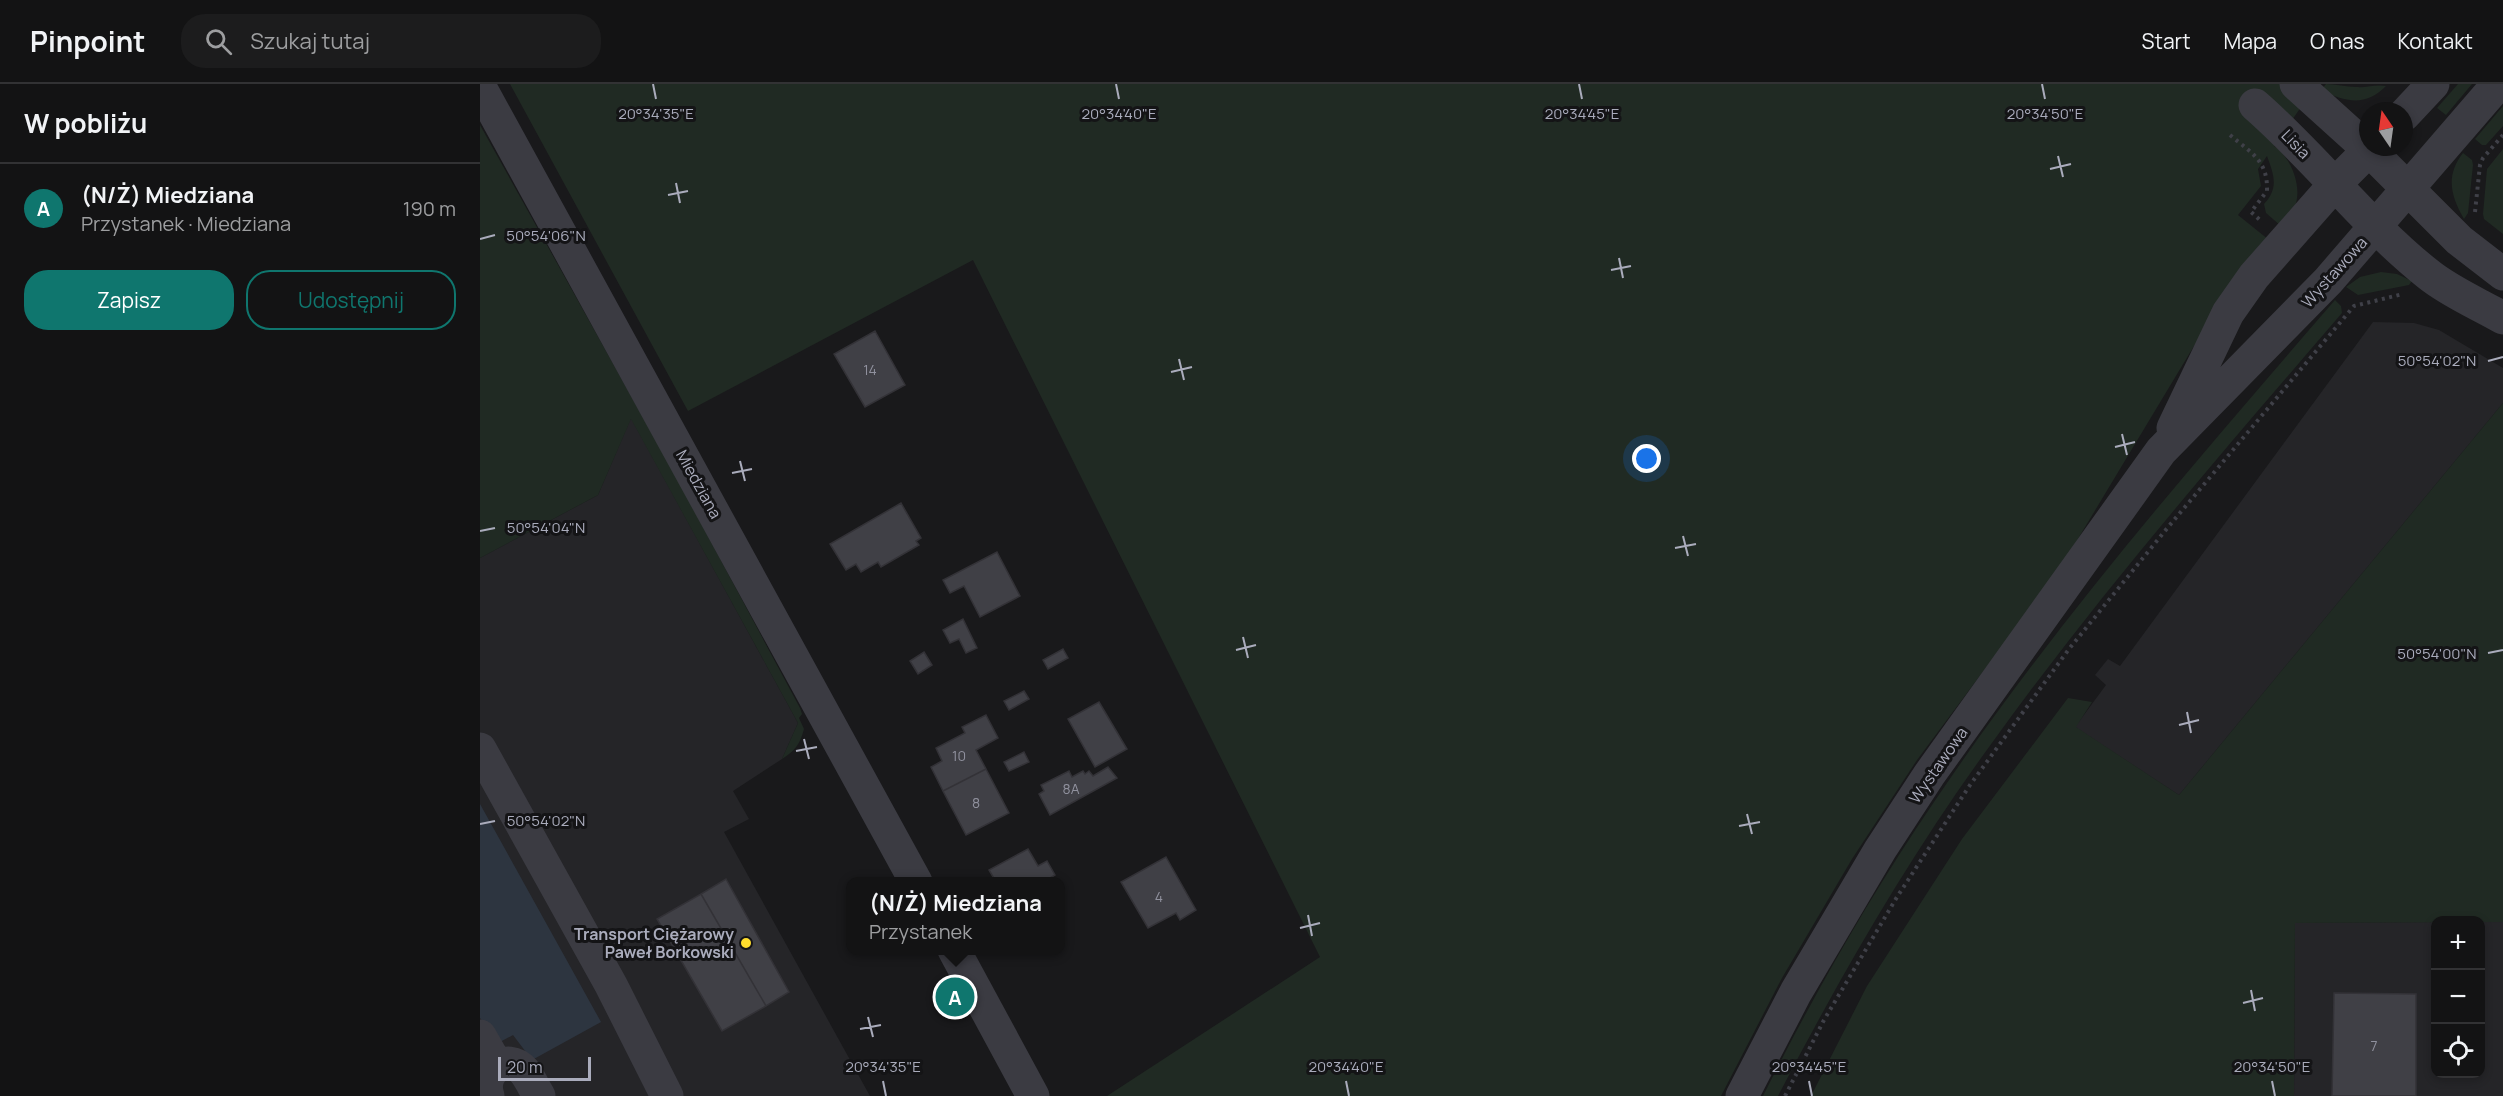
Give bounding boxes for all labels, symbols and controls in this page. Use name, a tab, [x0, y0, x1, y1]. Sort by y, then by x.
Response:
search box	[181, 14, 601, 68]
text: Pinpoint	[30, 22, 145, 60]
icon: search	[202, 25, 235, 58]
text: Szukaj tutaj	[250, 26, 370, 56]
text: Start	[2142, 27, 2191, 55]
text: Mapa	[2224, 27, 2277, 55]
text: O nas	[2310, 27, 2365, 55]
text: Kontakt	[2398, 27, 2473, 55]
north arrow	[2359, 102, 2413, 156]
text: 20°34'35"E	[618, 103, 694, 124]
text: 20°34'40"E	[1082, 103, 1156, 124]
text: 20°34'45"E	[1545, 103, 1619, 124]
text: 20°34'50"E	[2007, 103, 2083, 124]
text: W pobliżu	[24, 105, 147, 141]
street label: Lisia	[2277, 125, 2315, 163]
text: (N/Ż) Miedziana	[81, 180, 254, 210]
text: A	[37, 195, 50, 222]
text: 190 m	[403, 195, 456, 222]
text: Przystanek · Miedziana	[81, 210, 291, 237]
text: 50°54'06"N	[506, 225, 586, 246]
street label: Wystawowa	[2296, 232, 2372, 312]
button: Zapisz	[24, 270, 234, 330]
button: Udostępnij	[246, 270, 456, 330]
text: 50°54'02"N	[2398, 350, 2476, 371]
house number: 14	[863, 360, 877, 379]
your location	[1632, 444, 1661, 473]
street label: Miedziana	[671, 446, 727, 522]
text: 50°54'04"N	[507, 517, 585, 538]
text: 50°54'00"N	[2397, 643, 2477, 664]
street label: Wystawowa	[1904, 722, 1972, 808]
house number: 10	[952, 746, 966, 765]
house number: 8A	[1063, 779, 1080, 798]
house number: 8	[972, 793, 980, 812]
text: 50°54'02"N	[507, 810, 585, 831]
popup	[846, 877, 1065, 955]
house number: 4	[1155, 887, 1163, 906]
text: (N/Ż) Miedziana	[869, 888, 1042, 918]
map controls	[2431, 916, 2485, 1078]
button: +	[2431, 916, 2485, 970]
text: Przystanek	[869, 918, 972, 945]
place label: Transport Ciężarowy Paweł Borkowski	[574, 923, 734, 963]
marker: Transport Ciężarowy Paweł Borkowski	[739, 936, 753, 950]
button: −	[2431, 970, 2485, 1024]
pin: A	[936, 974, 974, 1020]
button: locate	[2431, 1024, 2485, 1078]
house number: 7	[2370, 1036, 2378, 1055]
scale bar	[498, 1054, 591, 1082]
text: 20 m	[507, 1056, 543, 1078]
text: 20°34'35"E	[845, 1056, 921, 1077]
text: 20°34'40"E	[1309, 1056, 1383, 1077]
text: 20°34'45"E	[1772, 1056, 1846, 1077]
text: 20°34'50"E	[2234, 1056, 2310, 1077]

